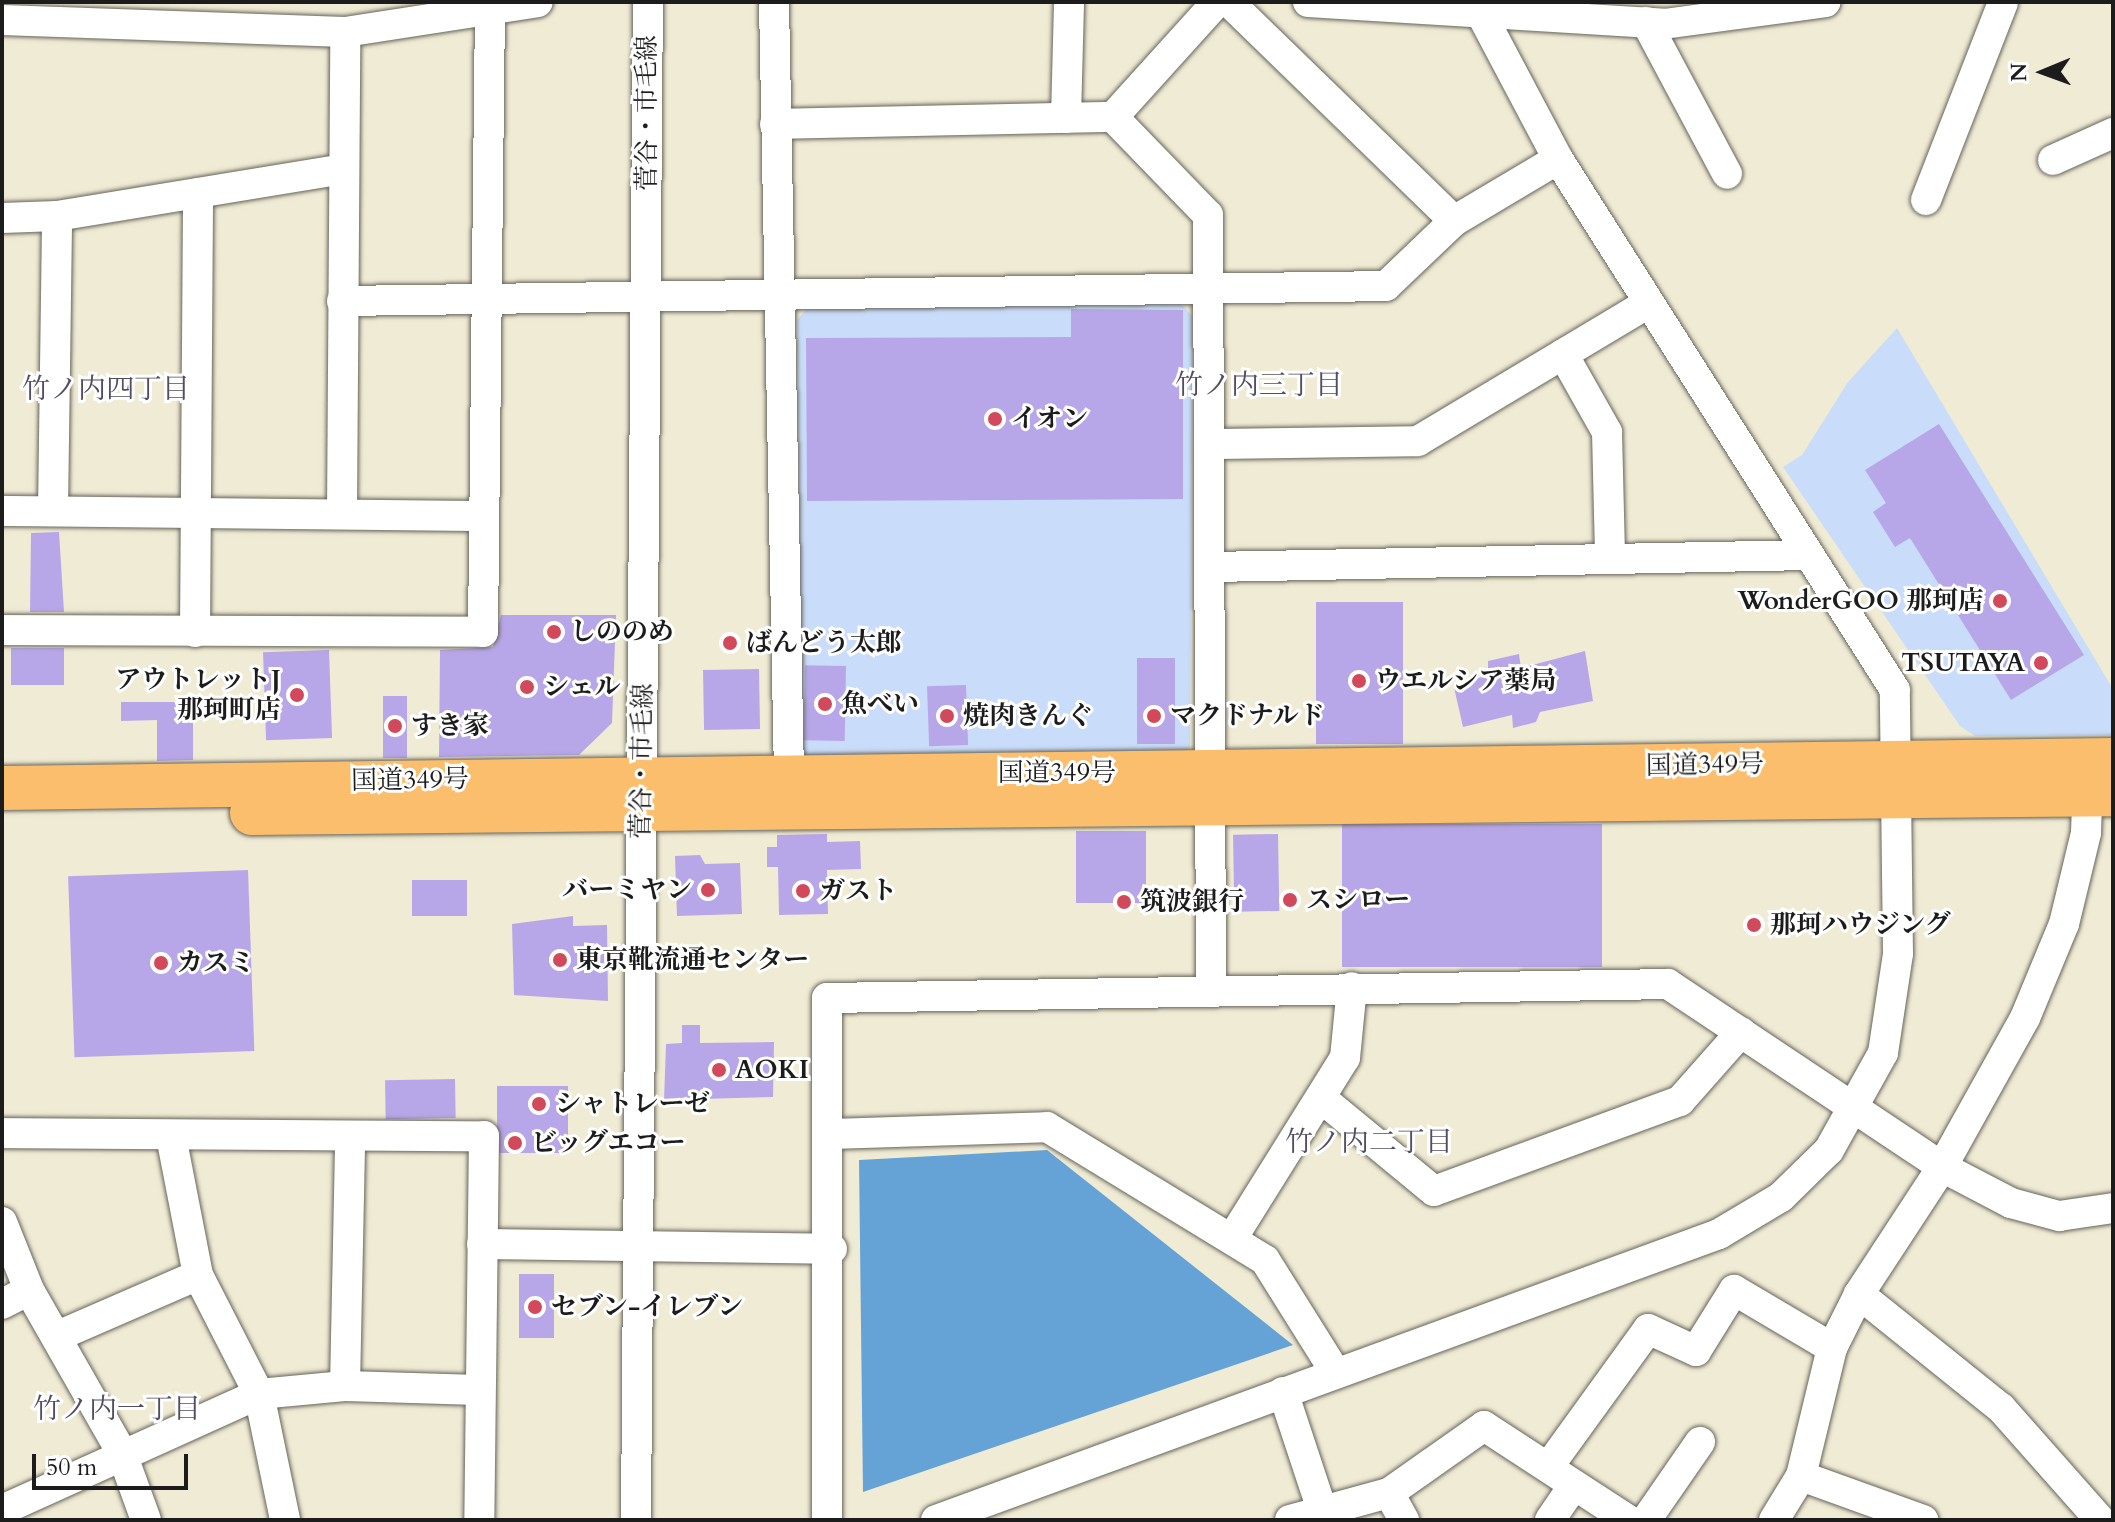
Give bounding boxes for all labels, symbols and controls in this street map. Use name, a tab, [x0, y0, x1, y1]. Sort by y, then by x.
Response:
north arrow	[2003, 32, 2083, 112]
street label: 菅谷・市毛線	[631, 35, 663, 191]
text: N	[2004, 63, 2034, 82]
district label: 竹ノ内三丁目	[1175, 368, 1343, 402]
district label: 竹ノ内四丁目	[22, 372, 190, 406]
place label: イオン	[1011, 403, 1089, 435]
marker: イオン	[986, 410, 1004, 428]
place label: WonderGOO 那珂店	[1738, 585, 1984, 617]
marker: WonderGOO 那珂店	[1991, 592, 2009, 610]
place label: しののめ	[570, 616, 674, 648]
marker: しののめ	[545, 623, 563, 641]
place label: ばんどう太郎	[746, 627, 902, 659]
marker: ばんどう太郎	[721, 634, 739, 652]
place label: TSUTAYA	[1901, 647, 2025, 679]
marker: TSUTAYA	[2032, 654, 2050, 672]
place label: アウトレットJ 那珂町店	[115, 664, 281, 726]
place label: ウエルシア薬局	[1375, 665, 1557, 697]
place label: シェル	[543, 671, 621, 703]
marker: ウエルシア薬局	[1350, 672, 1368, 690]
marker: シェル	[518, 678, 536, 696]
street label: 菅谷・市毛線	[625, 683, 659, 839]
marker: アウトレットJ 那珂町店	[288, 686, 306, 704]
place label: 魚べい	[841, 688, 919, 720]
marker: 魚べい	[816, 695, 834, 713]
place label: 焼肉きんぐ	[963, 700, 1093, 732]
place label: マクドナルド	[1170, 700, 1326, 732]
marker: 焼肉きんぐ	[938, 707, 956, 725]
marker: マクドナルド	[1145, 707, 1163, 725]
place label: すき家	[411, 710, 489, 742]
marker: すき家	[386, 717, 404, 735]
street label: 国道349号	[1646, 748, 1764, 782]
street label: 国道349号	[998, 757, 1116, 789]
street label: 国道349号	[351, 763, 469, 797]
place label: バーミヤン	[562, 874, 692, 906]
place label: ガスト	[819, 875, 897, 907]
marker: バーミヤン	[699, 881, 717, 899]
marker: ガスト	[794, 882, 812, 900]
place label: スシロー	[1306, 884, 1410, 916]
place label: 筑波銀行	[1140, 886, 1244, 918]
marker: スシロー	[1281, 891, 1299, 909]
marker: 筑波銀行	[1115, 893, 1133, 911]
place label: 那珂ハウジング	[1770, 909, 1952, 941]
marker: 那珂ハウジング	[1745, 916, 1763, 934]
place label: 東京靴流通センター	[576, 944, 810, 976]
place label: カスミ	[177, 947, 255, 979]
marker: 東京靴流通センター	[551, 951, 569, 969]
marker: カスミ	[152, 954, 170, 972]
place label: AOKI	[735, 1054, 809, 1086]
marker: AOKI	[710, 1061, 728, 1079]
place label: シャトレーゼ	[555, 1088, 711, 1120]
marker: シャトレーゼ	[530, 1095, 548, 1113]
district label: 竹ノ内二丁目	[1285, 1125, 1453, 1159]
place label: ビッグエコー	[531, 1127, 687, 1159]
marker: ビッグエコー	[506, 1134, 524, 1152]
place label: セブン-イレブン	[551, 1291, 745, 1323]
marker: セブン-イレブン	[526, 1298, 544, 1316]
district label: 竹ノ内一丁目	[33, 1392, 201, 1426]
scale bar	[36, 1438, 192, 1488]
text: 50 m	[46, 1451, 97, 1484]

